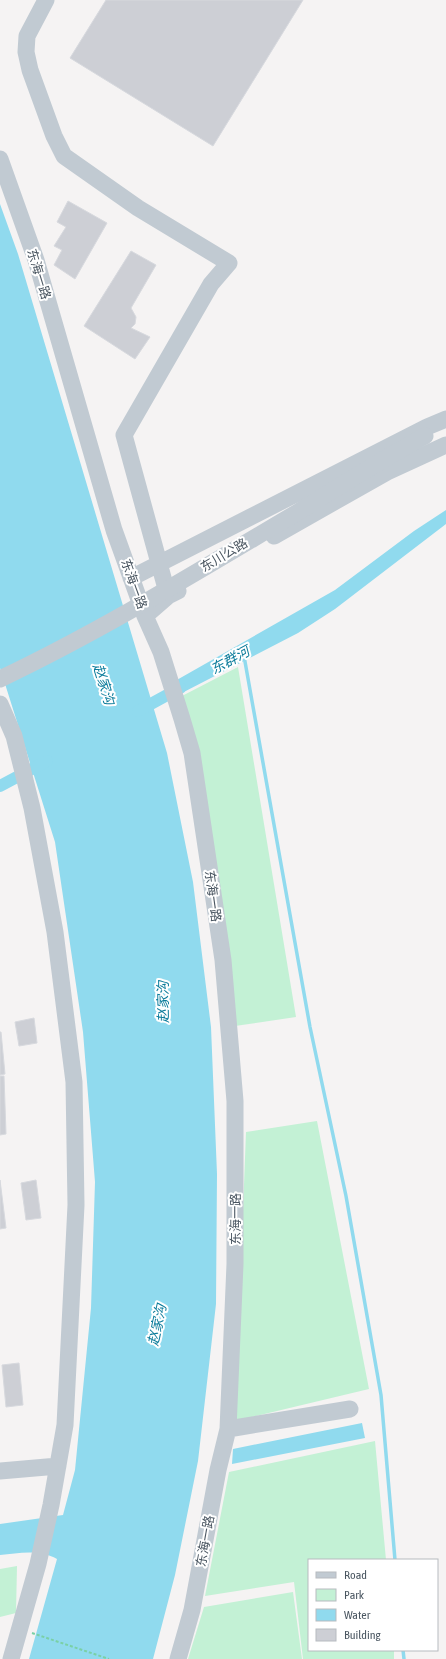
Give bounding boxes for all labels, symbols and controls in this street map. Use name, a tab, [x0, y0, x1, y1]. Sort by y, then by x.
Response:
street label: 东海一路	[24, 247, 54, 301]
street label: 东川公路	[198, 535, 250, 575]
street label: 东海一路	[118, 557, 150, 611]
water label: 东群河	[208, 641, 255, 677]
water label: 赵家沟	[90, 662, 118, 708]
street label: 东海一路	[202, 869, 224, 923]
water label: 赵家沟	[155, 979, 171, 1023]
street label: 东海一路	[228, 1193, 243, 1245]
water label: 赵家沟	[145, 1301, 170, 1347]
street label: 东海一路	[193, 1514, 217, 1568]
legend	[308, 1559, 438, 1651]
text: Road	[344, 1568, 367, 1582]
text: Park	[344, 1588, 365, 1602]
text: Water	[344, 1608, 371, 1622]
text: Building	[344, 1628, 382, 1642]

